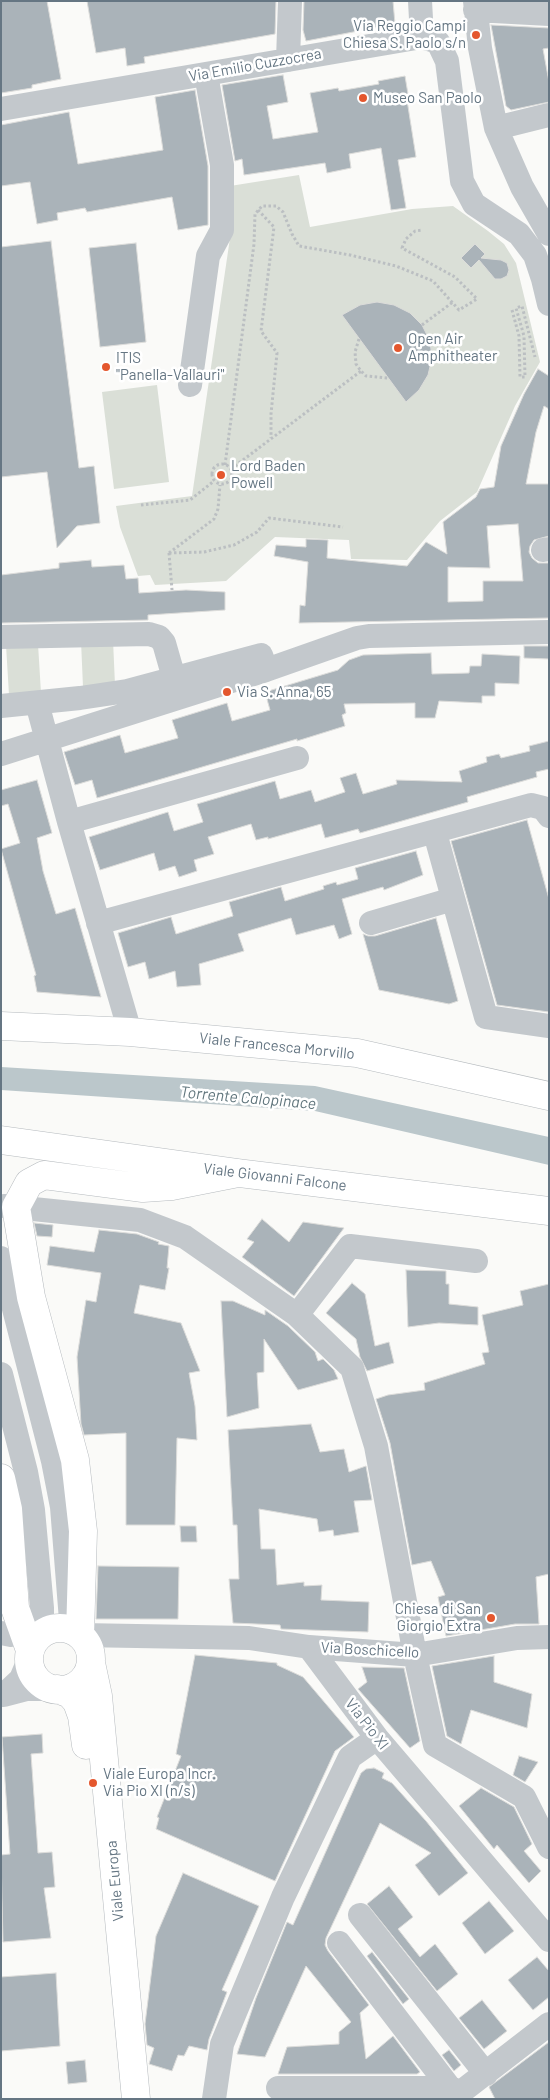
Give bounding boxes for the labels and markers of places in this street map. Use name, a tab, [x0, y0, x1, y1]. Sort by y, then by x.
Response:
place label: Via Reggio Campi Chiesa S. Paolo s/n	[343, 17, 466, 52]
marker: Via Reggio Campi Chiesa S. Paolo s/n	[470, 29, 482, 41]
place label: Museo San Paolo	[373, 89, 482, 107]
marker: Museo San Paolo	[357, 92, 369, 104]
place label: Open Air Amphitheater	[408, 330, 497, 365]
marker: Open Air Amphitheater	[392, 342, 404, 354]
place label: ITIS "Panella-Vallauri"	[116, 349, 225, 384]
marker: ITIS "Panella-Vallauri"	[100, 361, 112, 373]
place label: Lord Baden Powell	[231, 457, 306, 492]
marker: Lord Baden Powell	[215, 469, 227, 481]
place label: Via S. Anna, 65	[237, 683, 331, 701]
marker: Via S. Anna, 65	[221, 686, 233, 698]
place label: Chiesa di San Giorgio Extra	[395, 1600, 481, 1635]
marker: Chiesa di San Giorgio Extra	[485, 1612, 497, 1624]
place label: Viale Europa Incr. Via Pio XI (n/s)	[103, 1765, 216, 1800]
marker: Viale Europa Incr. Via Pio XI (n/s)	[87, 1777, 99, 1789]

